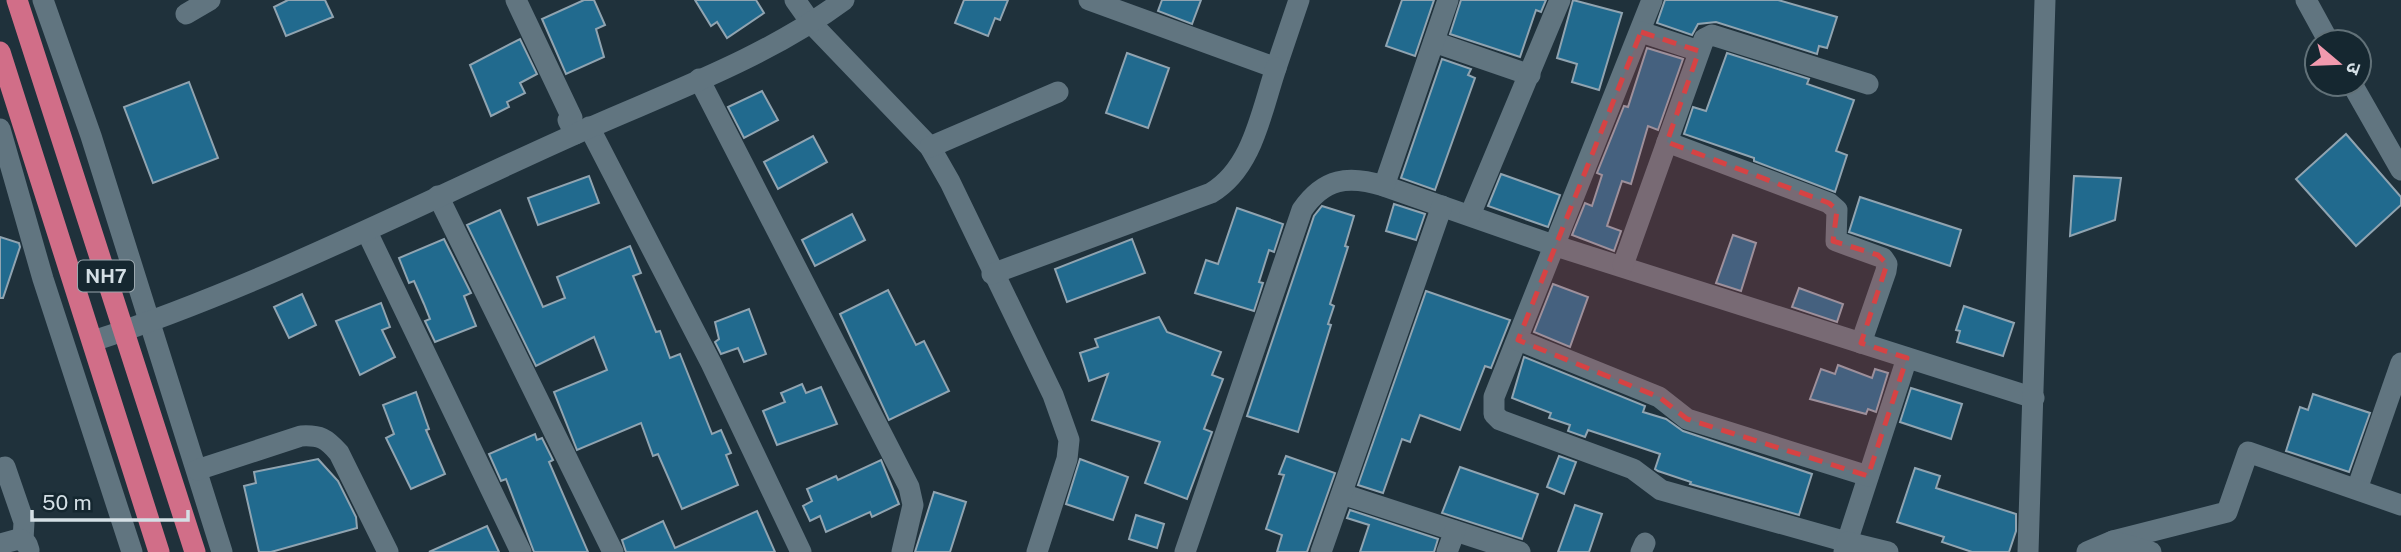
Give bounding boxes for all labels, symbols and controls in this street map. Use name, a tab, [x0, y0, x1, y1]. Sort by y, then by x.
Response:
north arrow	[2303, 28, 2373, 98]
text: उ	[2342, 60, 2366, 78]
road number: NH7	[78, 260, 134, 292]
scale bar	[32, 478, 187, 522]
text: 50 m	[42, 490, 92, 515]

